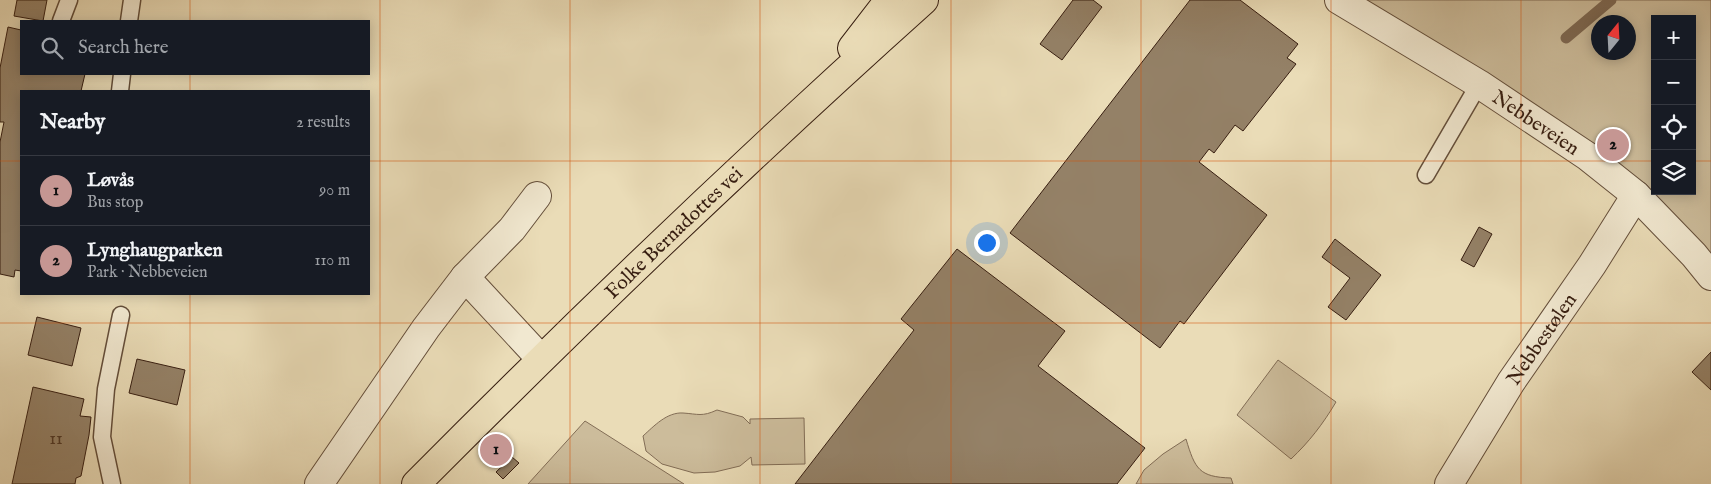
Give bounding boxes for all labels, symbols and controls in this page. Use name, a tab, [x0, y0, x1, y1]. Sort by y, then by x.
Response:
north arrow	[1591, 15, 1636, 60]
map controls	[1651, 15, 1696, 195]
button: +	[1651, 15, 1696, 60]
search box	[20, 20, 370, 75]
icon: search	[38, 34, 66, 62]
text: Search here	[78, 36, 169, 60]
button: −	[1651, 60, 1696, 105]
street label: Nebbeveien	[1487, 85, 1584, 162]
button: locate	[1651, 105, 1696, 150]
text: Nearby	[40, 109, 105, 136]
text: 2 results	[296, 113, 350, 133]
pin: 2	[1597, 126, 1629, 164]
button: layers	[1651, 150, 1696, 195]
street label: Folke Bernadottes vei	[600, 162, 749, 305]
text: Løvås	[87, 169, 134, 193]
text: 1	[53, 181, 59, 201]
text: 90 m	[319, 181, 350, 201]
text: Bus stop	[87, 193, 143, 213]
your location	[974, 230, 1000, 256]
text: Lynghaugparken	[87, 239, 223, 263]
text: 2	[52, 251, 60, 271]
text: 110 m	[314, 251, 350, 271]
text: Park · Nebbeveien	[87, 263, 208, 283]
street label: Nebbestølen	[1502, 288, 1583, 390]
house number: 11	[49, 428, 63, 451]
pin: 1	[480, 431, 512, 469]

